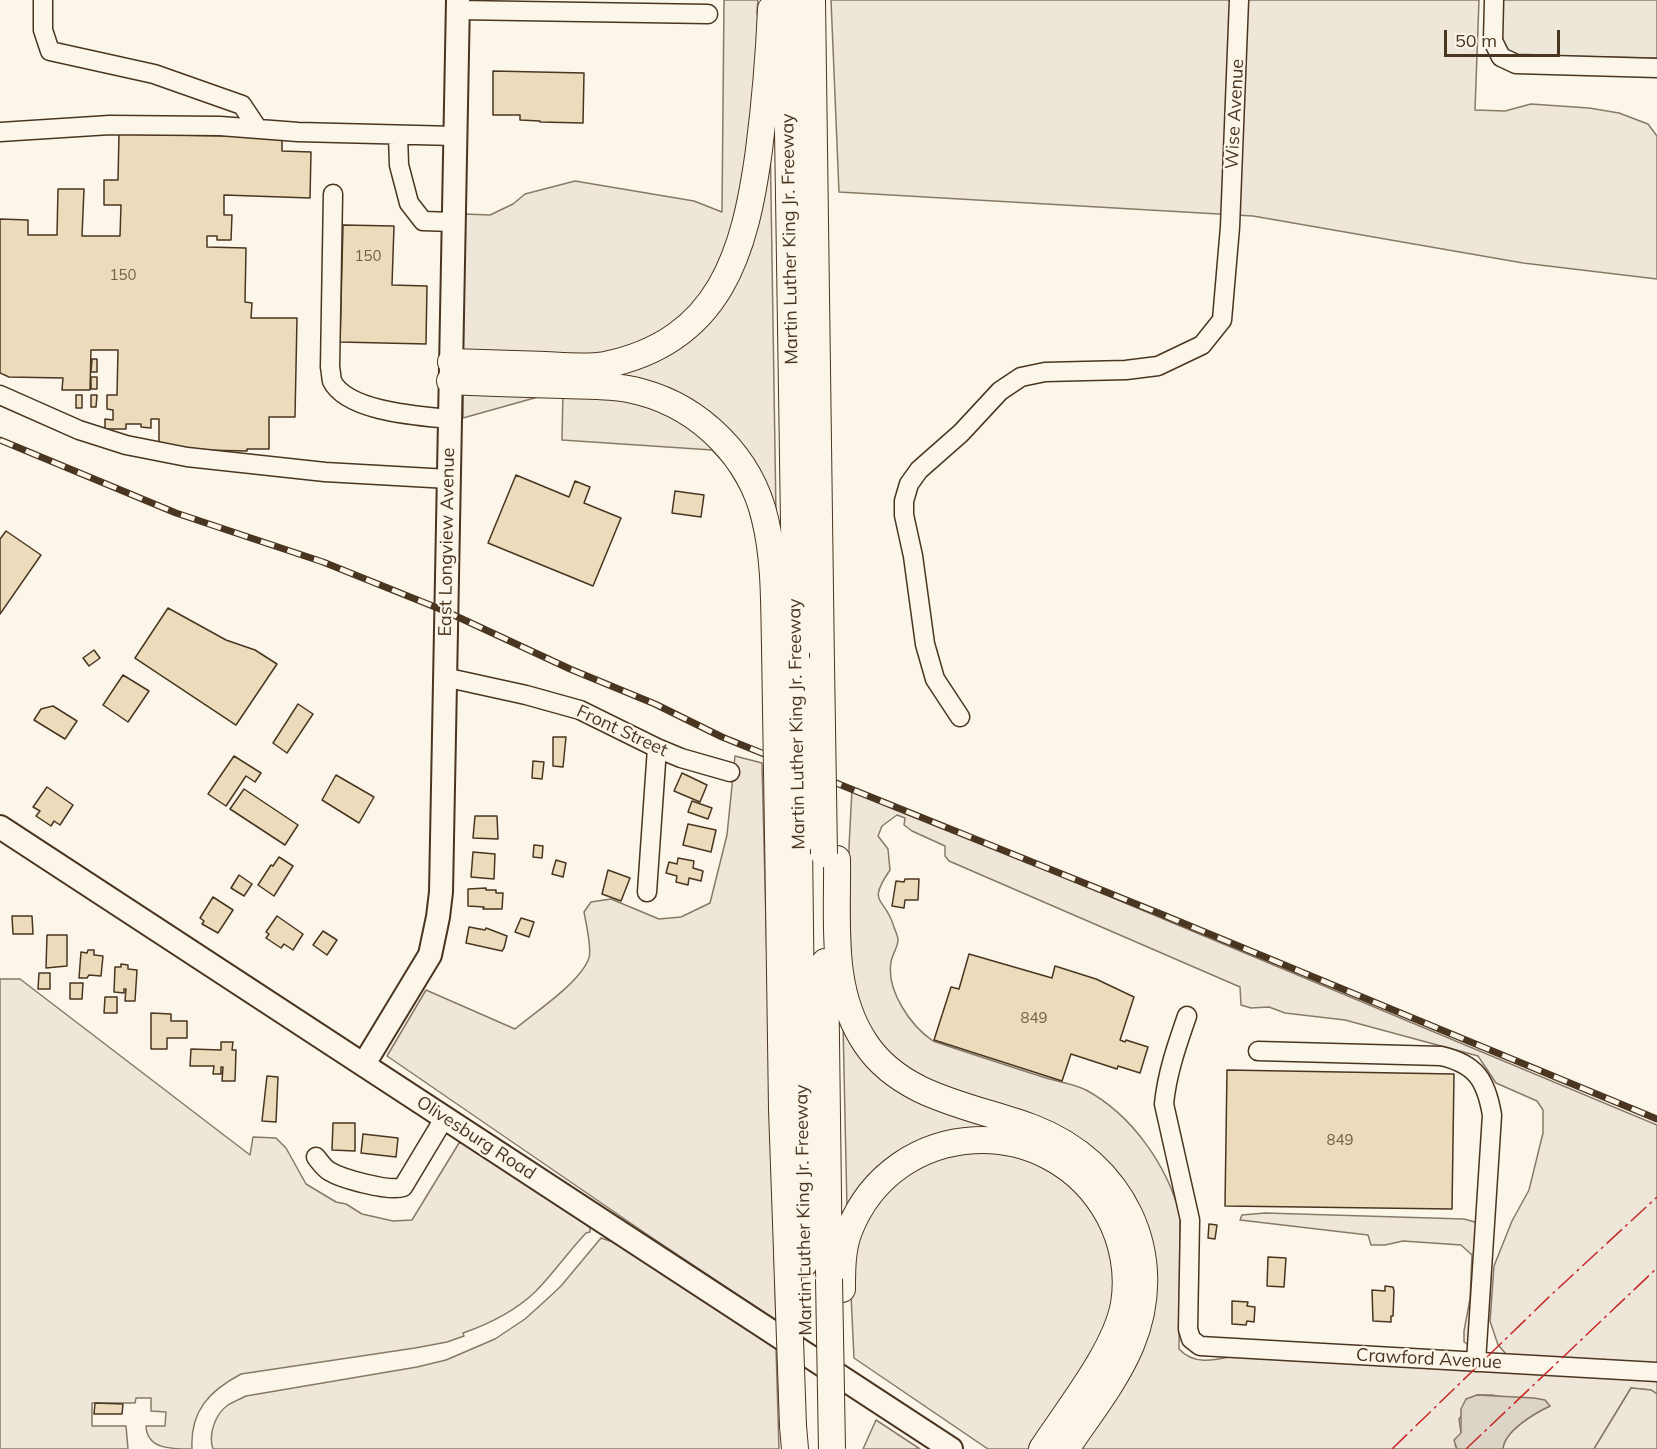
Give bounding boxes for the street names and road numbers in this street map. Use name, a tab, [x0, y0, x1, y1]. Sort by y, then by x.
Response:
street label: Wise Avenue	[1221, 58, 1249, 170]
street label: Martin Luther King Jr. Freeway	[777, 113, 803, 365]
street label: East Longview Avenue	[435, 447, 459, 637]
street label: Martin Luther King Jr. Freeway	[784, 598, 810, 850]
street label: Front Street	[573, 701, 671, 761]
street label: Martin Luther King Jr. Freeway	[791, 1084, 817, 1336]
street label: Olivesburg Road	[412, 1091, 540, 1185]
street label: Crawford Avenue	[1356, 1344, 1502, 1374]

